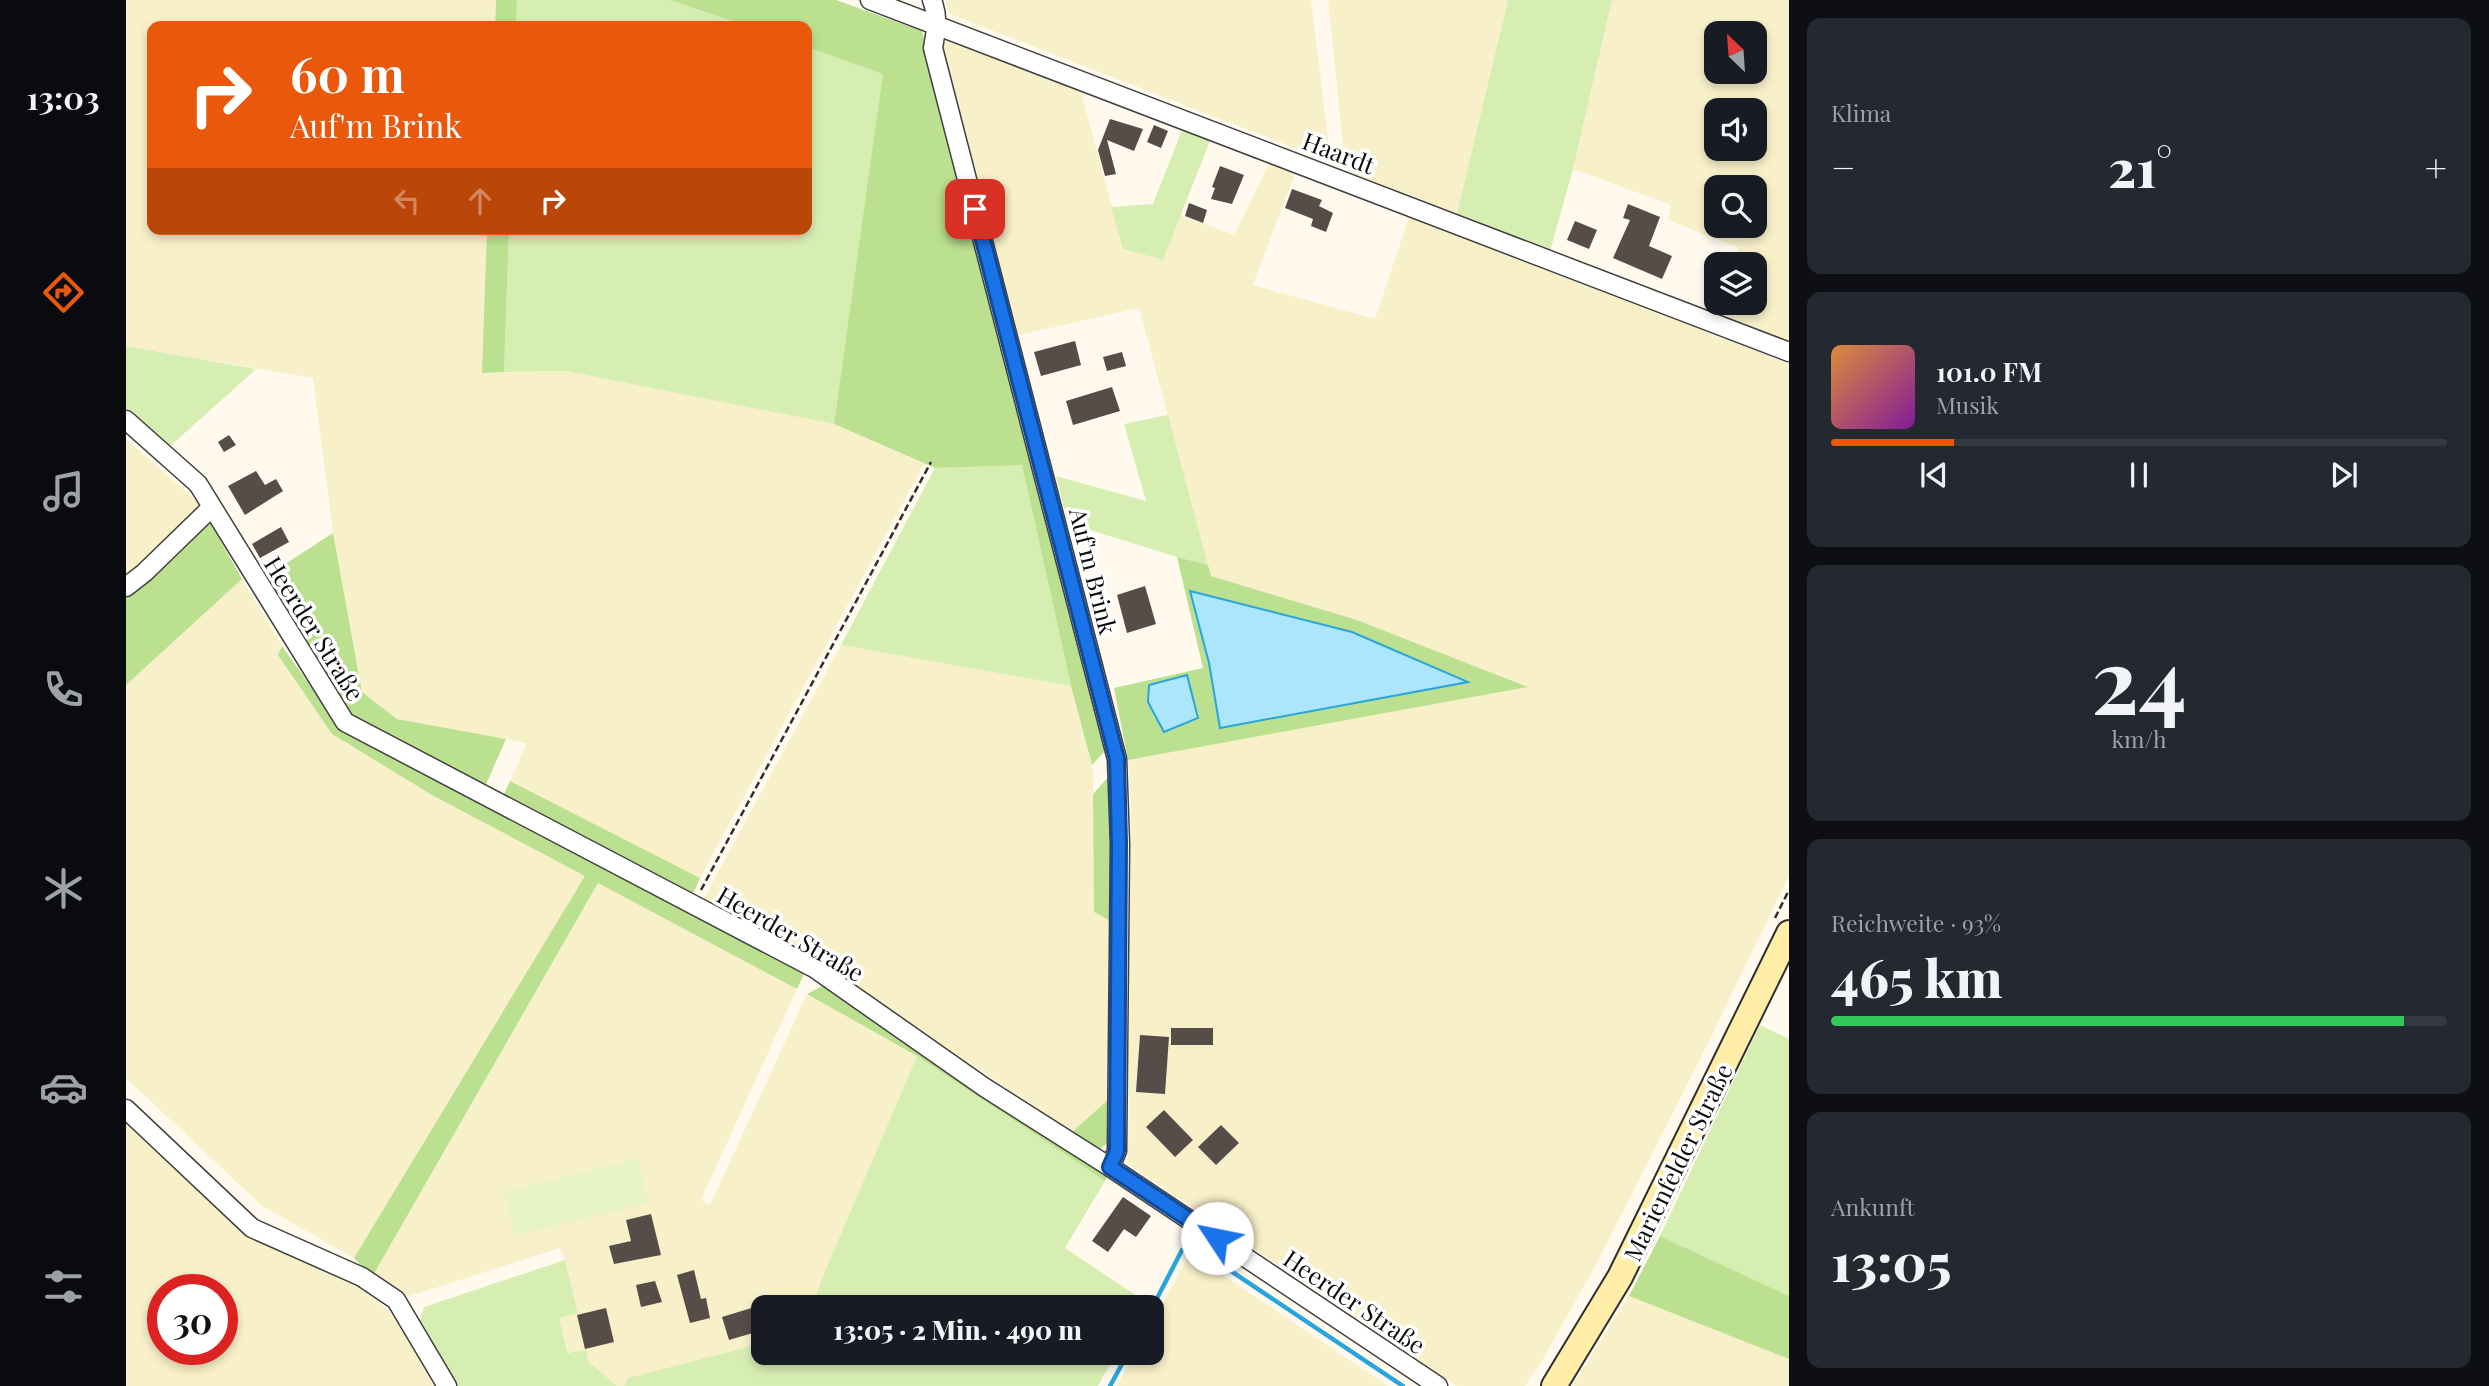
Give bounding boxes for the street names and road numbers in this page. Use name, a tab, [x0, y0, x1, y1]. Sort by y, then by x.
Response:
street label: Haardt	[1298, 124, 1380, 180]
street label: Auf'm Brink	[1063, 504, 1125, 638]
street label: Heerder Straße	[258, 550, 372, 706]
street label: Heerder Straße	[712, 878, 870, 988]
street label: Marienfelder Straße	[1615, 1058, 1739, 1266]
street label: Heerder Straße	[1278, 1242, 1432, 1360]

